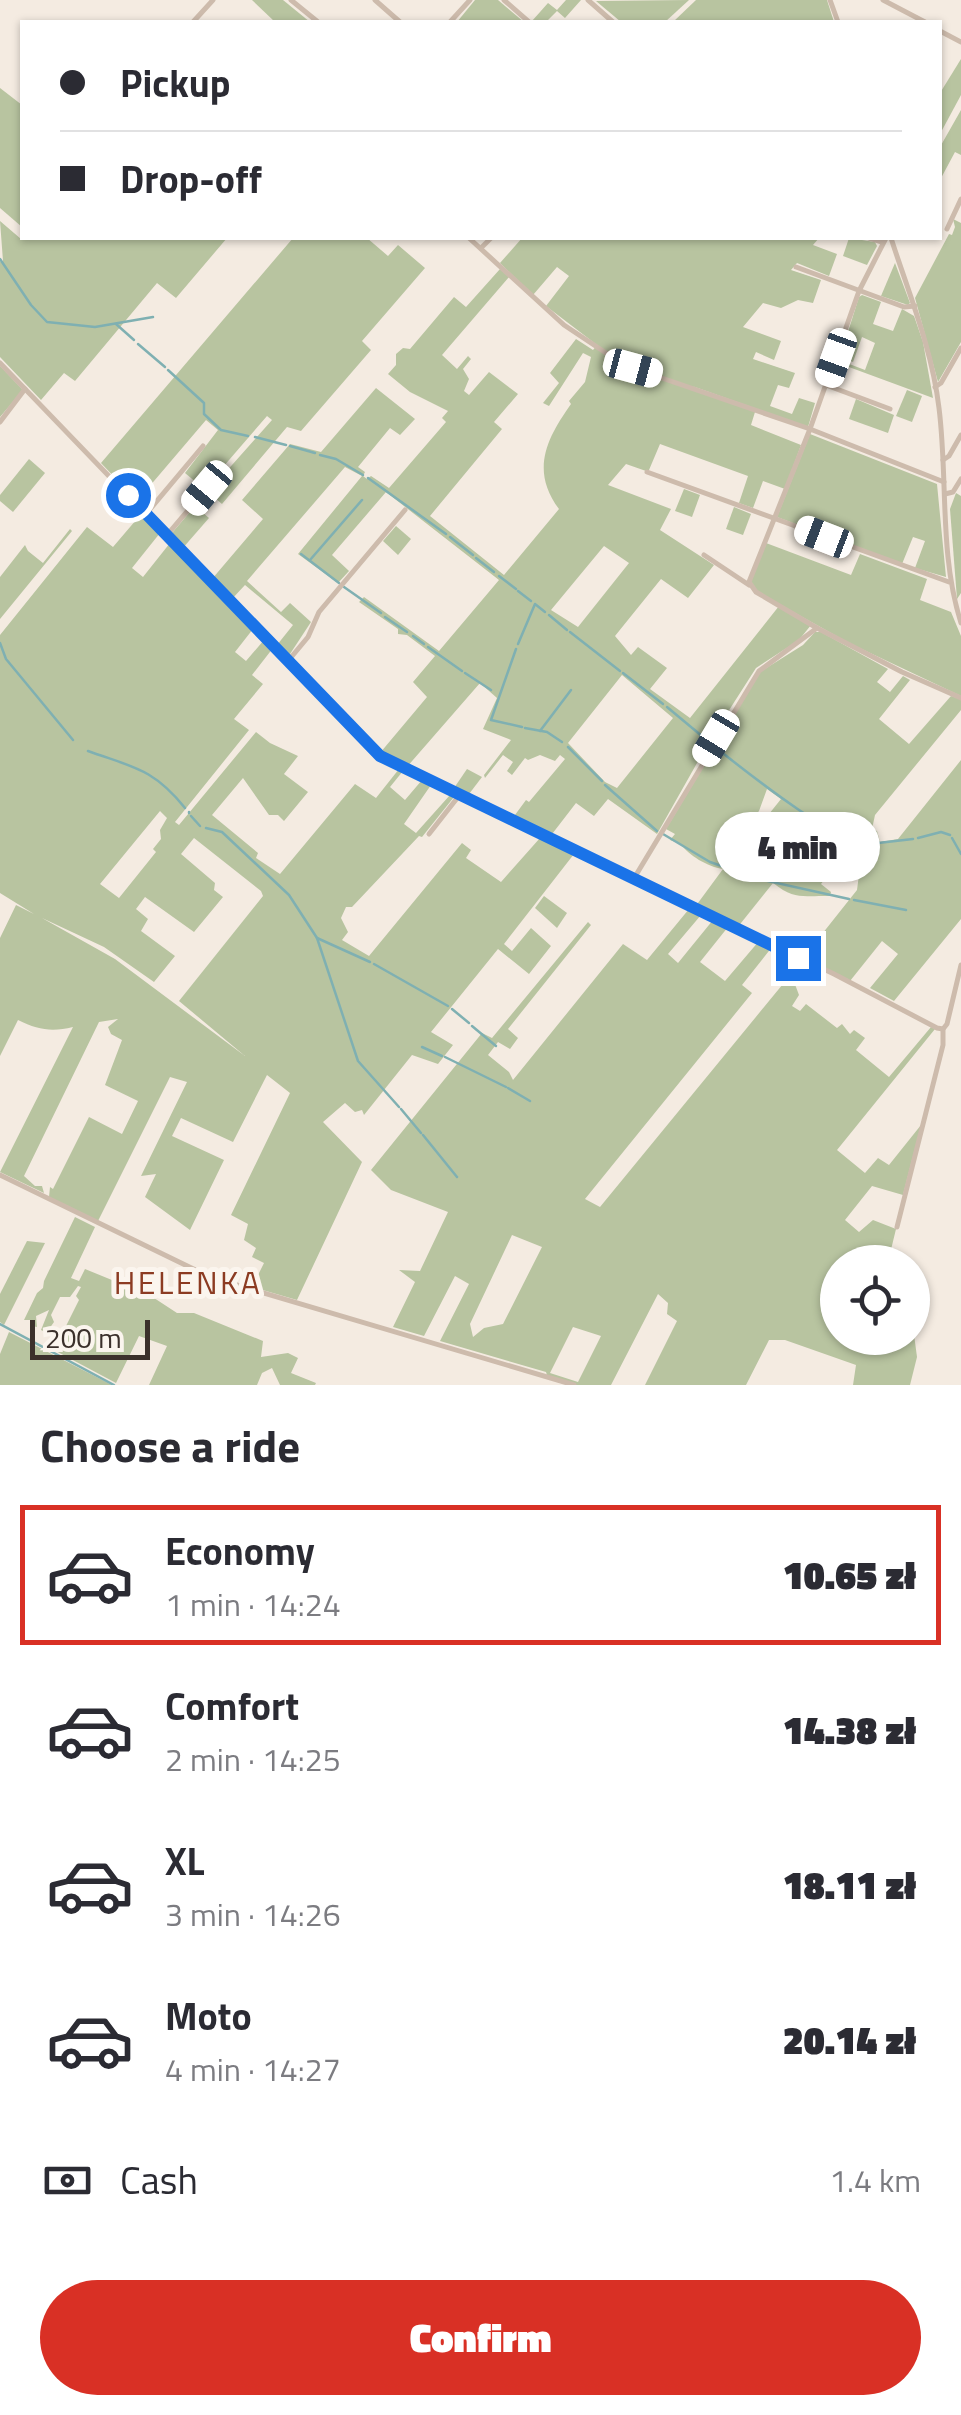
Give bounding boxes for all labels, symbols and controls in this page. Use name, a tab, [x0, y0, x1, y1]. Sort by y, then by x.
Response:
text: Pickup	[120, 54, 230, 112]
text: Drop-off	[120, 150, 262, 208]
car	[812, 325, 860, 391]
car	[600, 346, 666, 390]
car	[176, 455, 238, 521]
route start	[106, 473, 151, 518]
car	[791, 512, 857, 562]
car	[688, 705, 744, 771]
callout: 4 min	[716, 813, 880, 883]
text: 4 min	[758, 823, 837, 871]
route end	[776, 936, 821, 981]
map controls	[820, 1245, 930, 1355]
button: locate	[820, 1245, 930, 1355]
district label: HELENKA	[114, 1258, 262, 1306]
scale bar	[30, 1315, 150, 1360]
text: 200 m	[45, 1316, 122, 1359]
text: Choose a ride	[40, 1411, 300, 1479]
text: Economy	[165, 1522, 315, 1580]
icon: car	[45, 1530, 135, 1620]
text: 10.65 zł	[783, 1546, 916, 1604]
text: 1 min · 14:24	[165, 1580, 341, 1628]
text: Comfort	[165, 1677, 299, 1735]
icon: car	[45, 1685, 135, 1775]
text: 14.38 zł	[783, 1701, 916, 1759]
text: 2 min · 14:25	[165, 1735, 341, 1783]
text: XL	[165, 1832, 205, 1890]
icon: car	[45, 1840, 135, 1930]
text: 18.11 zł	[783, 1856, 916, 1914]
text: 3 min · 14:26	[165, 1890, 341, 1938]
text: Moto	[165, 1987, 252, 2045]
icon: car	[45, 1995, 135, 2085]
text: 20.14 zł	[783, 2011, 916, 2069]
text: 4 min · 14:27	[165, 2045, 341, 2093]
text: Cash	[120, 2151, 198, 2209]
icon: cash	[40, 2153, 95, 2208]
text: 1.4 km	[829, 2156, 921, 2204]
button: Confirm	[40, 2280, 921, 2395]

